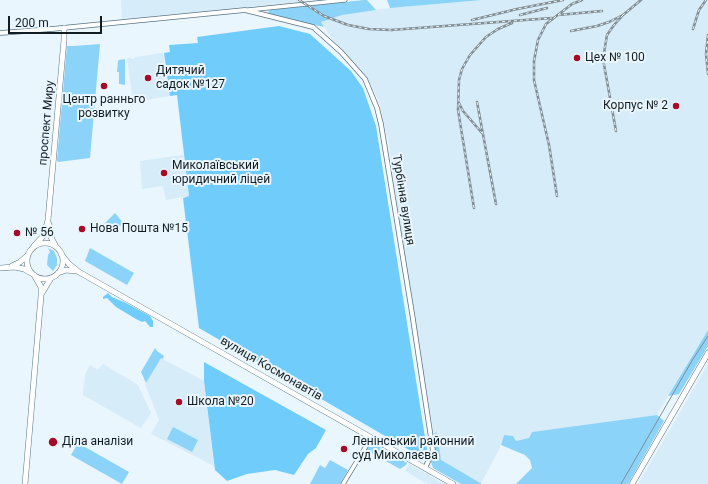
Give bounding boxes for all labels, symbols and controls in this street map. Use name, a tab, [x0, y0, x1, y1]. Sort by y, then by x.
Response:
scale bar	[10, 8, 104, 34]
text: 200 m	[15, 16, 49, 30]
place label: Цех № 100	[585, 51, 645, 65]
marker: Цех № 100	[572, 53, 582, 63]
place label: Дитячий садок №127	[156, 64, 225, 92]
marker: Дитячий садок №127	[143, 73, 153, 83]
street label: проспект Миру	[36, 80, 58, 166]
marker: Центр ранньго розвитку	[99, 81, 109, 91]
place label: Центр ранньго розвитку	[63, 93, 145, 121]
place label: Корпус № 2	[603, 99, 668, 113]
marker: Корпус № 2	[671, 101, 681, 111]
street label: Турбінна вулиця	[389, 153, 417, 247]
place label: Миколаївський юридичний ліцей	[172, 159, 270, 187]
marker: Миколаївський юридичний ліцей	[159, 168, 169, 178]
place label: Нова Пошта №15	[90, 222, 188, 236]
marker: Нова Пошта №15	[77, 224, 87, 234]
place label: № 56	[25, 226, 54, 240]
marker: № 56	[12, 228, 22, 238]
street label: вулиця Космонавтів	[218, 334, 324, 404]
place label: Школа №20	[187, 395, 254, 409]
marker: Школа №20	[174, 397, 184, 407]
place label: Діла аналізи	[62, 435, 133, 449]
place label: Ленінський районний суд Миколаєва	[352, 435, 474, 463]
marker: Діла аналізи	[47, 436, 59, 448]
marker: Ленінський районний суд Миколаєва	[339, 444, 349, 454]

